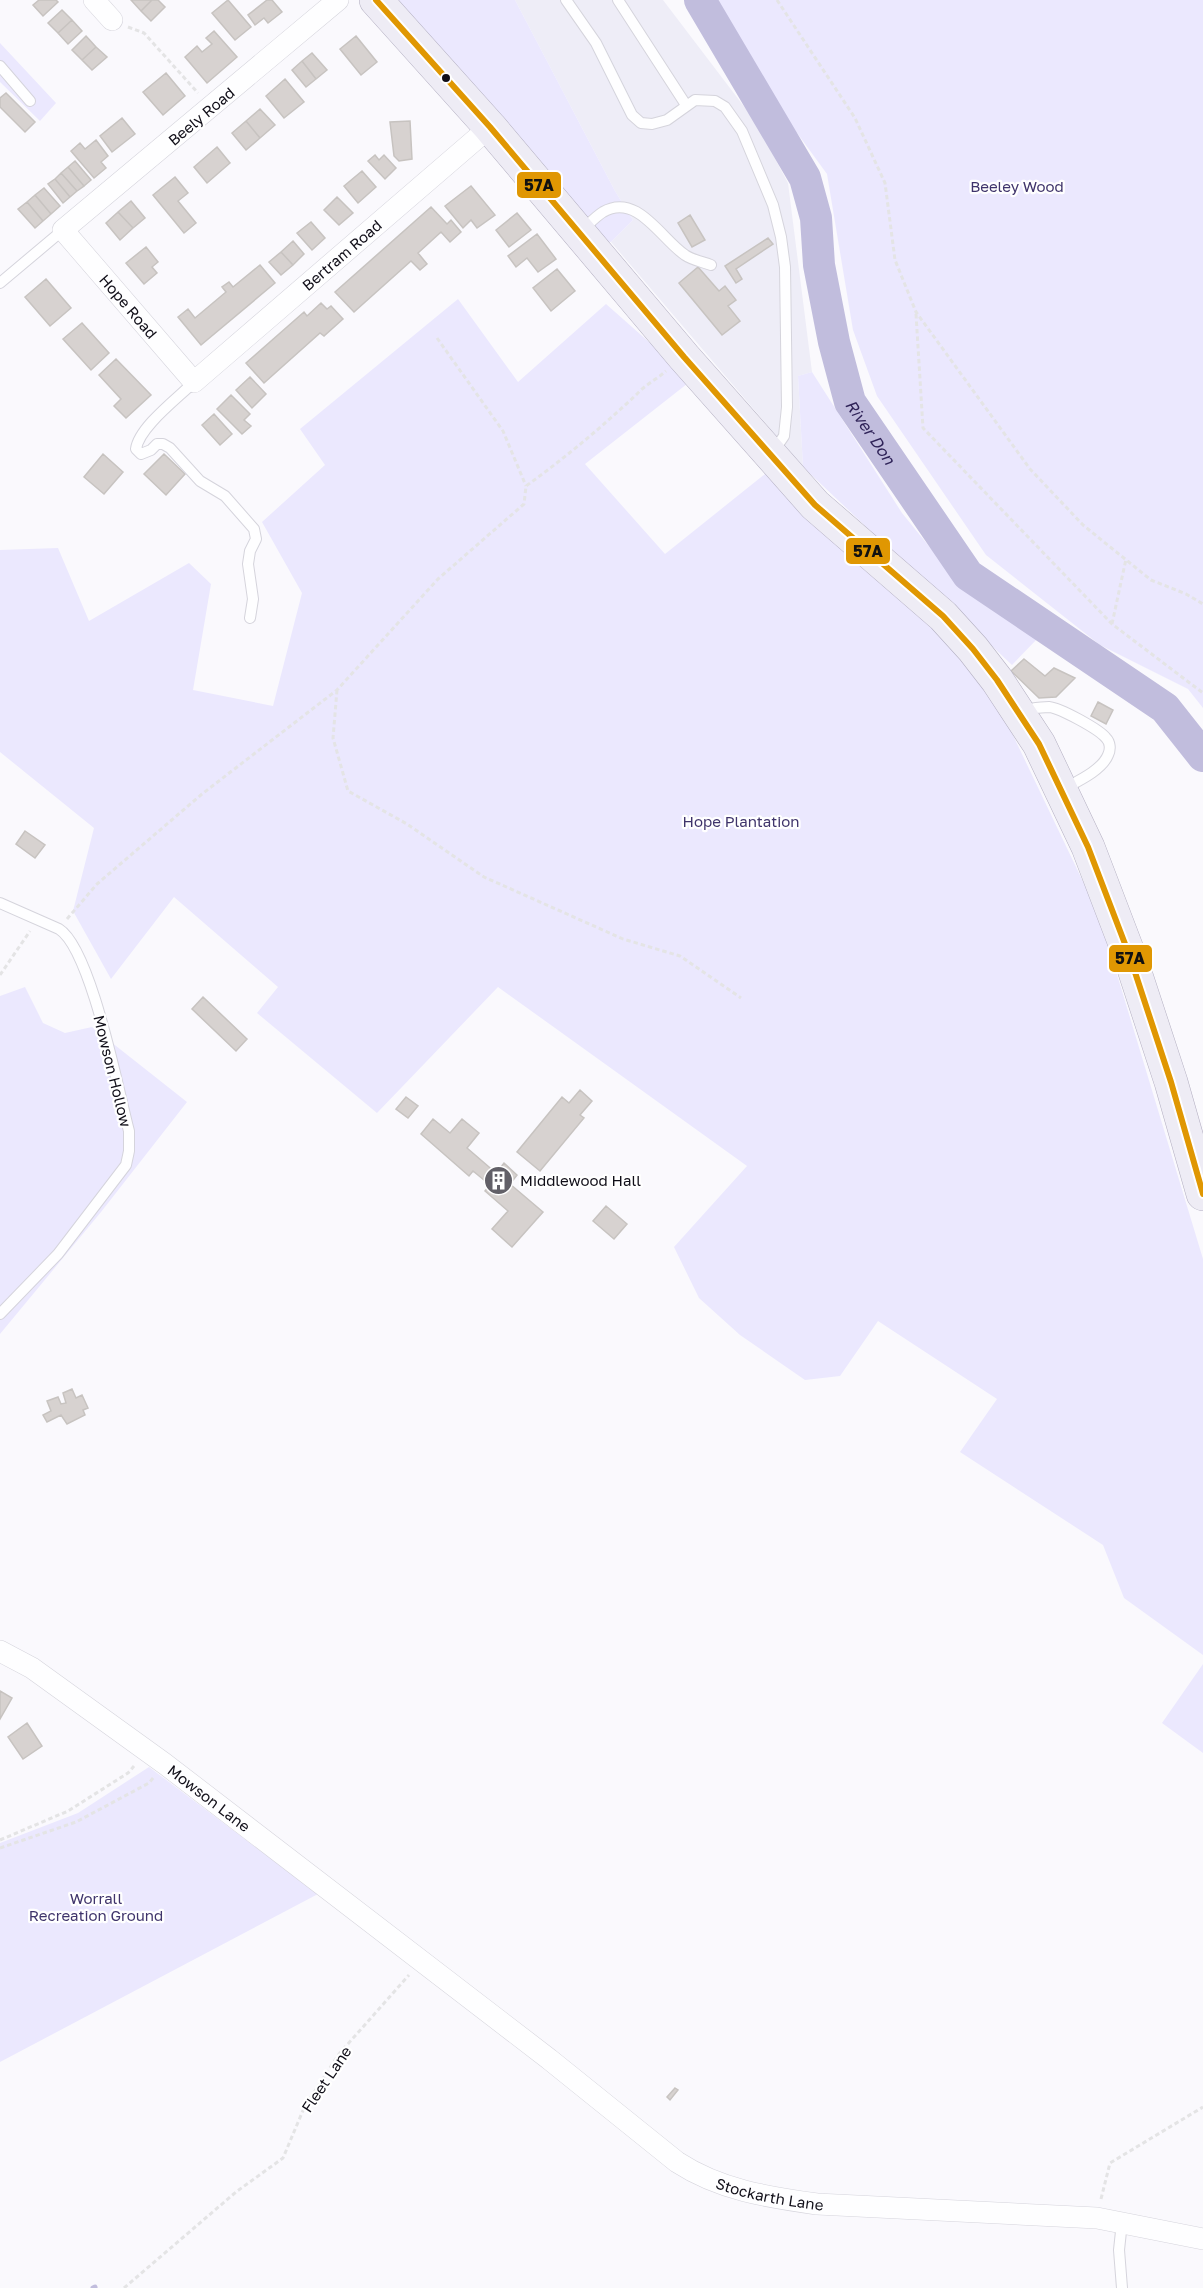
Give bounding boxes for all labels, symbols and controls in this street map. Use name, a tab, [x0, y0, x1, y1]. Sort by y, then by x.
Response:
unlabelled marker	[440, 72, 452, 84]
street label: Beely Road	[164, 83, 238, 149]
line badge: 57A	[516, 171, 562, 199]
text: 57A	[524, 175, 555, 195]
park label: Beeley Wood	[970, 177, 1064, 195]
street label: Bertram Road	[298, 216, 385, 294]
street label: Hope Road	[96, 270, 161, 342]
water label: River Don	[841, 396, 900, 469]
line badge: 57A	[845, 537, 891, 565]
text: 57A	[853, 541, 884, 561]
park label: Hope Plantation	[683, 812, 799, 830]
line badge: 57A	[1108, 944, 1153, 973]
text: 57A	[1115, 948, 1146, 968]
street label: Mowson Hollow	[90, 1013, 136, 1129]
building icon: Middlewood Hall	[483, 1164, 515, 1196]
place label: Middlewood Hall	[520, 1171, 641, 1189]
street label: Mowson Lane	[164, 1761, 254, 1835]
park label: Worrall Recreation Ground	[29, 1889, 163, 1924]
street label: Fleet Lane	[297, 2042, 355, 2115]
street label: Stockarth Lane	[713, 2174, 824, 2213]

